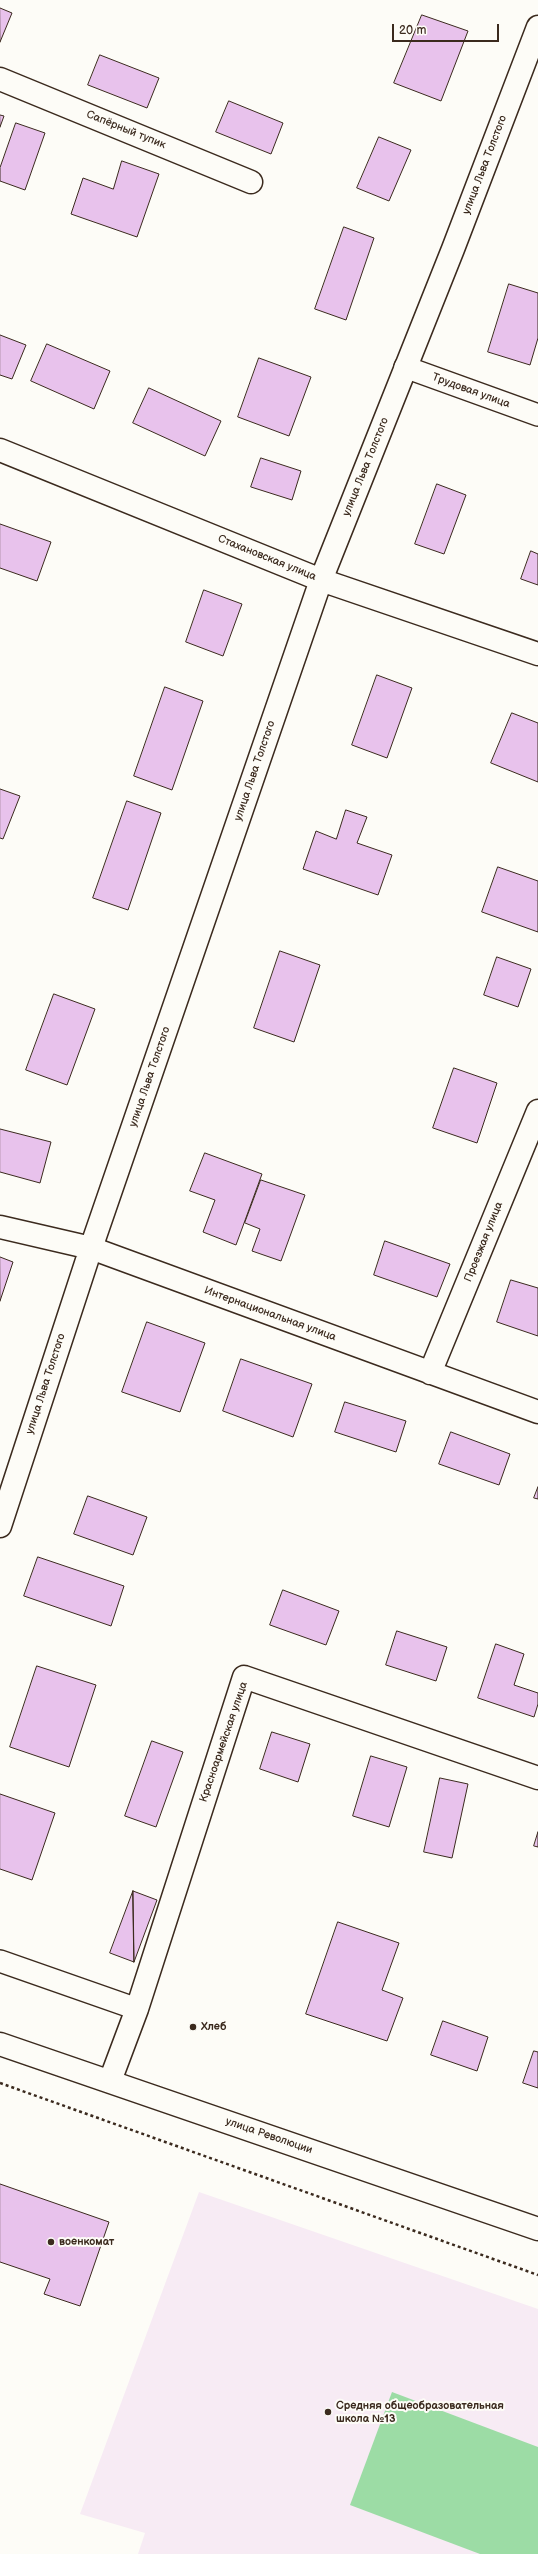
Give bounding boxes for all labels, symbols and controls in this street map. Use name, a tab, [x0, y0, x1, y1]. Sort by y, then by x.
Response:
scale bar	[394, 16, 501, 42]
text: 20 m	[399, 23, 426, 38]
street label: Сапёрный тупик	[84, 108, 168, 152]
street label: улица Льва Толстого	[460, 114, 510, 216]
street label: Трудовая улица	[430, 371, 512, 411]
street label: улица Льва Толстого	[340, 416, 392, 518]
street label: Стахановская улица	[216, 532, 318, 584]
street label: улица Льва Толстого	[232, 719, 278, 823]
street label: улица Льва Толстого	[127, 1025, 173, 1129]
street label: Проезжая улица	[462, 1200, 506, 1284]
street label: Интернациональная улица	[202, 1284, 338, 1344]
street label: улица Льва Толстого	[23, 1332, 69, 1436]
street label: Красноармейская улица	[197, 1680, 251, 1804]
place label: Хлеб	[201, 2020, 226, 2034]
marker: Хлеб	[188, 2022, 198, 2032]
street label: улица Революции	[224, 2115, 314, 2157]
place label: военкомат	[59, 2235, 114, 2249]
marker: военкомат	[46, 2237, 56, 2247]
place label: Средняя общеобразовательная школа №13	[336, 2399, 504, 2425]
marker: Средняя общеобразовательная школа №13	[323, 2407, 333, 2417]

